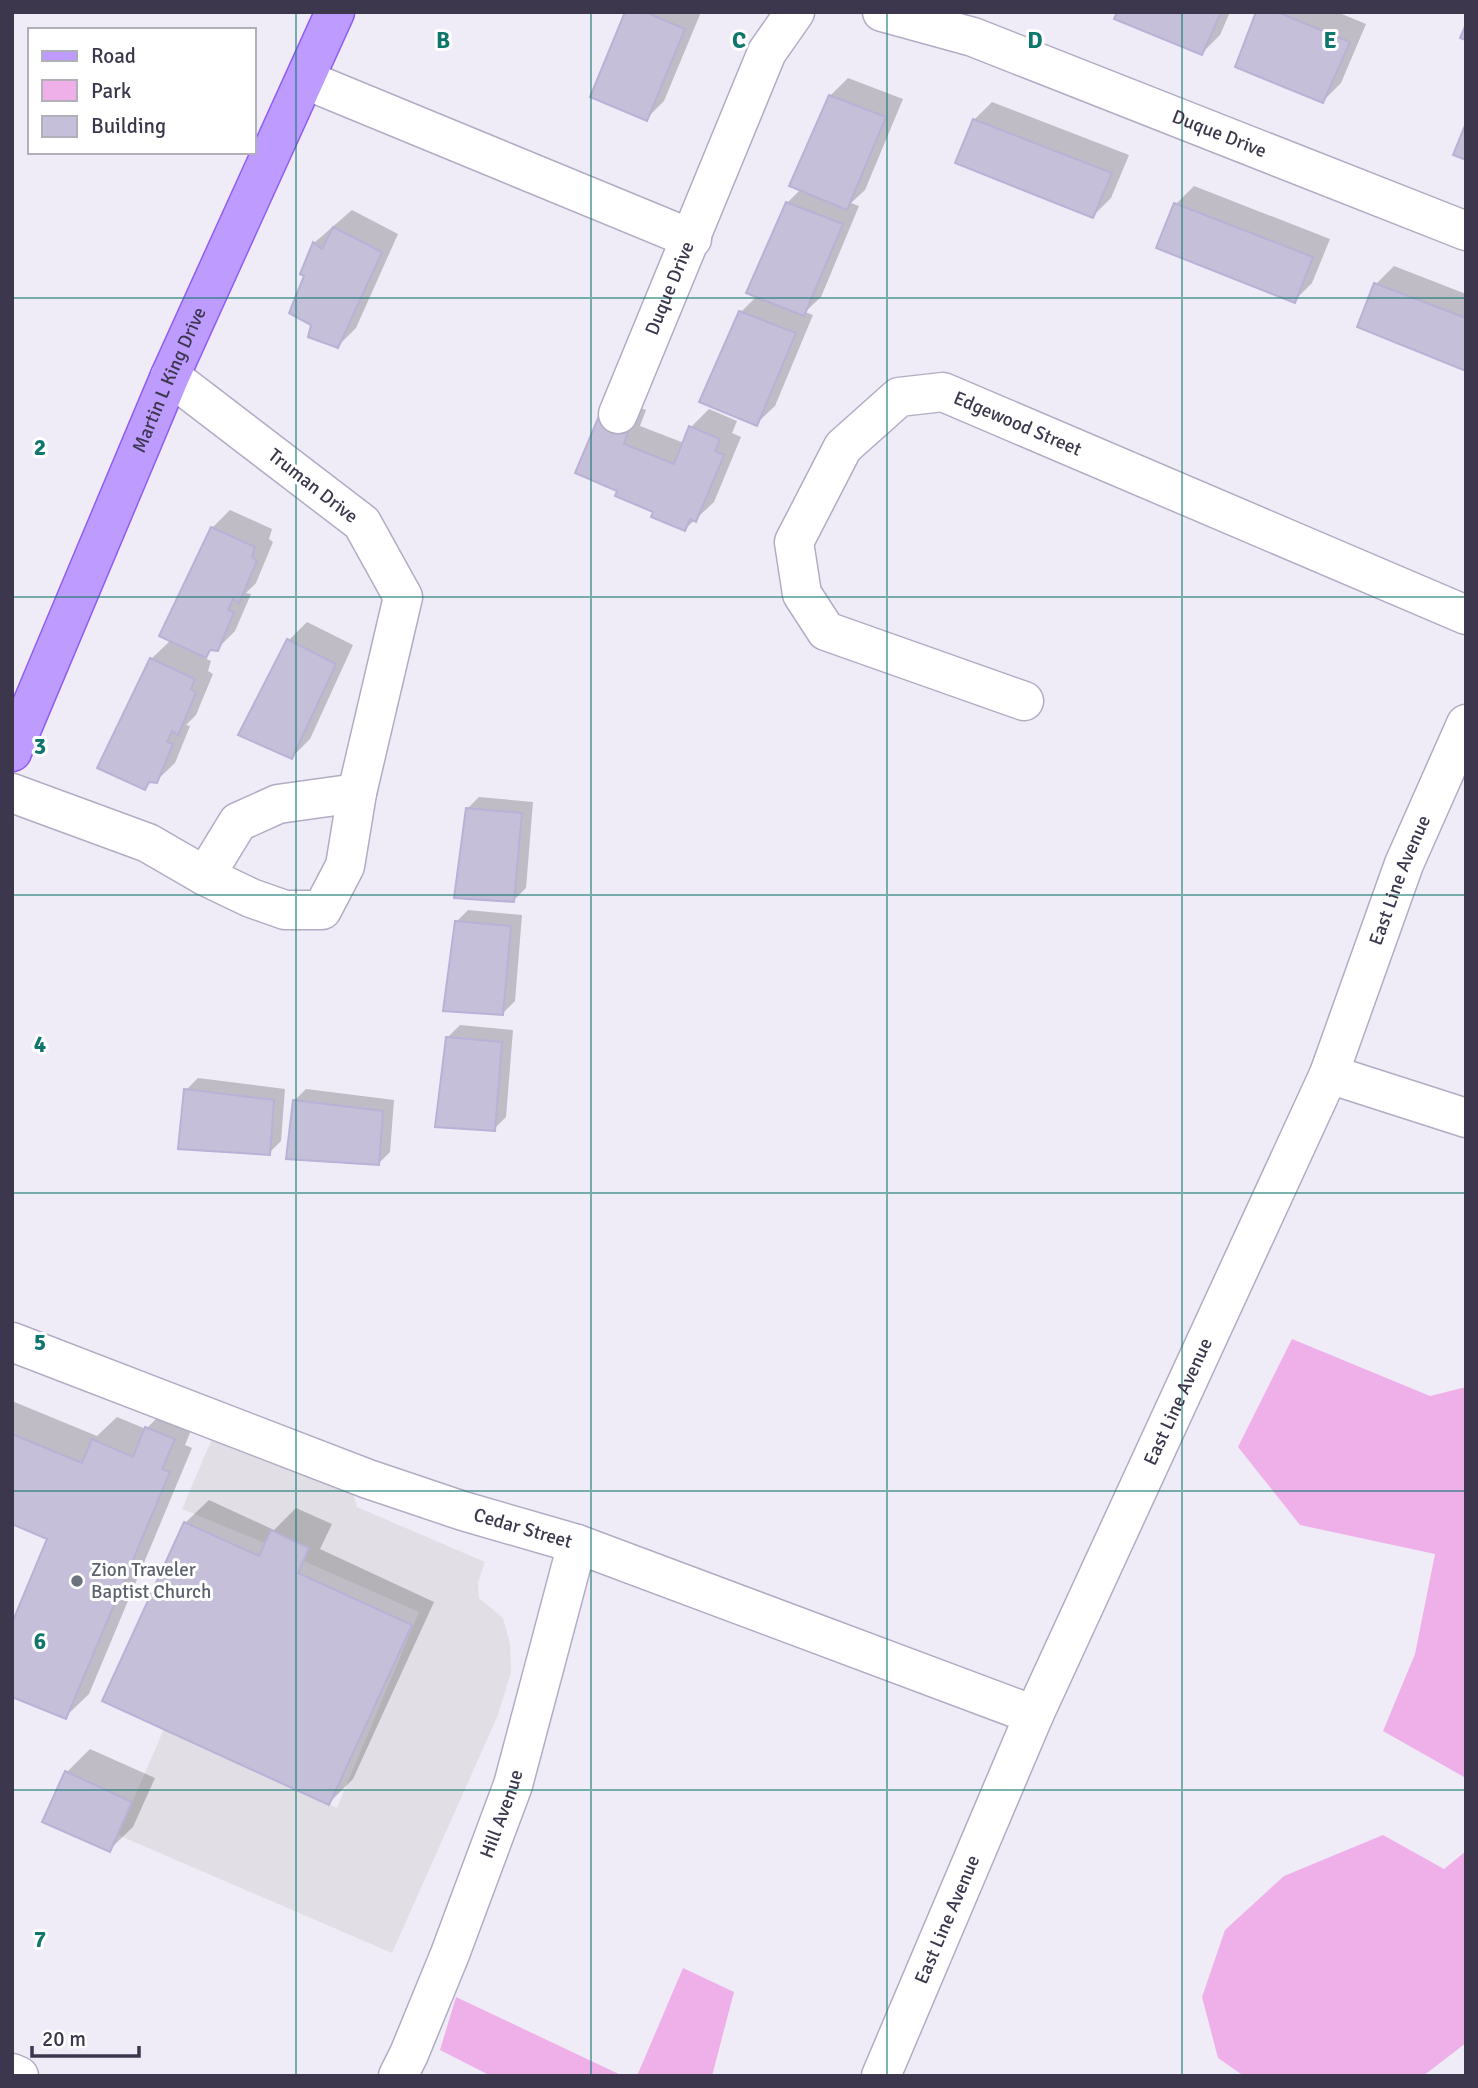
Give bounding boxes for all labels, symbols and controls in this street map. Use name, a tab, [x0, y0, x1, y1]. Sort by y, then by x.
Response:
text: B	[436, 26, 450, 55]
text: C	[732, 26, 746, 55]
text: D	[1027, 26, 1043, 55]
text: E	[1323, 26, 1337, 55]
legend	[28, 28, 256, 154]
text: Road	[91, 43, 136, 69]
text: Park	[91, 78, 132, 104]
street label: Duque Drive	[1169, 105, 1270, 163]
text: Building	[91, 113, 166, 139]
street label: Duque Drive	[640, 238, 700, 339]
street label: Martin L King Drive	[127, 303, 212, 456]
street label: Edgewood Street	[950, 386, 1086, 462]
text: 2	[34, 433, 46, 462]
street label: Truman Drive	[263, 443, 363, 529]
text: 3	[34, 732, 46, 761]
street label: East Line Avenue	[1364, 811, 1436, 949]
text: 4	[34, 1030, 46, 1059]
text: 5	[34, 1328, 46, 1357]
street label: East Line Avenue	[1139, 1334, 1218, 1469]
street label: Cedar Street	[471, 1503, 575, 1554]
place label: Zion Traveler Baptist Church	[91, 1558, 211, 1604]
marker: Zion Traveler Baptist Church	[69, 1573, 85, 1589]
text: 6	[34, 1627, 46, 1656]
street label: Hill Avenue	[475, 1767, 529, 1862]
street label: East Line Avenue	[909, 1851, 985, 1988]
text: 7	[34, 1925, 46, 1954]
scale bar	[32, 2014, 138, 2058]
text: 20 m	[42, 2026, 86, 2052]

